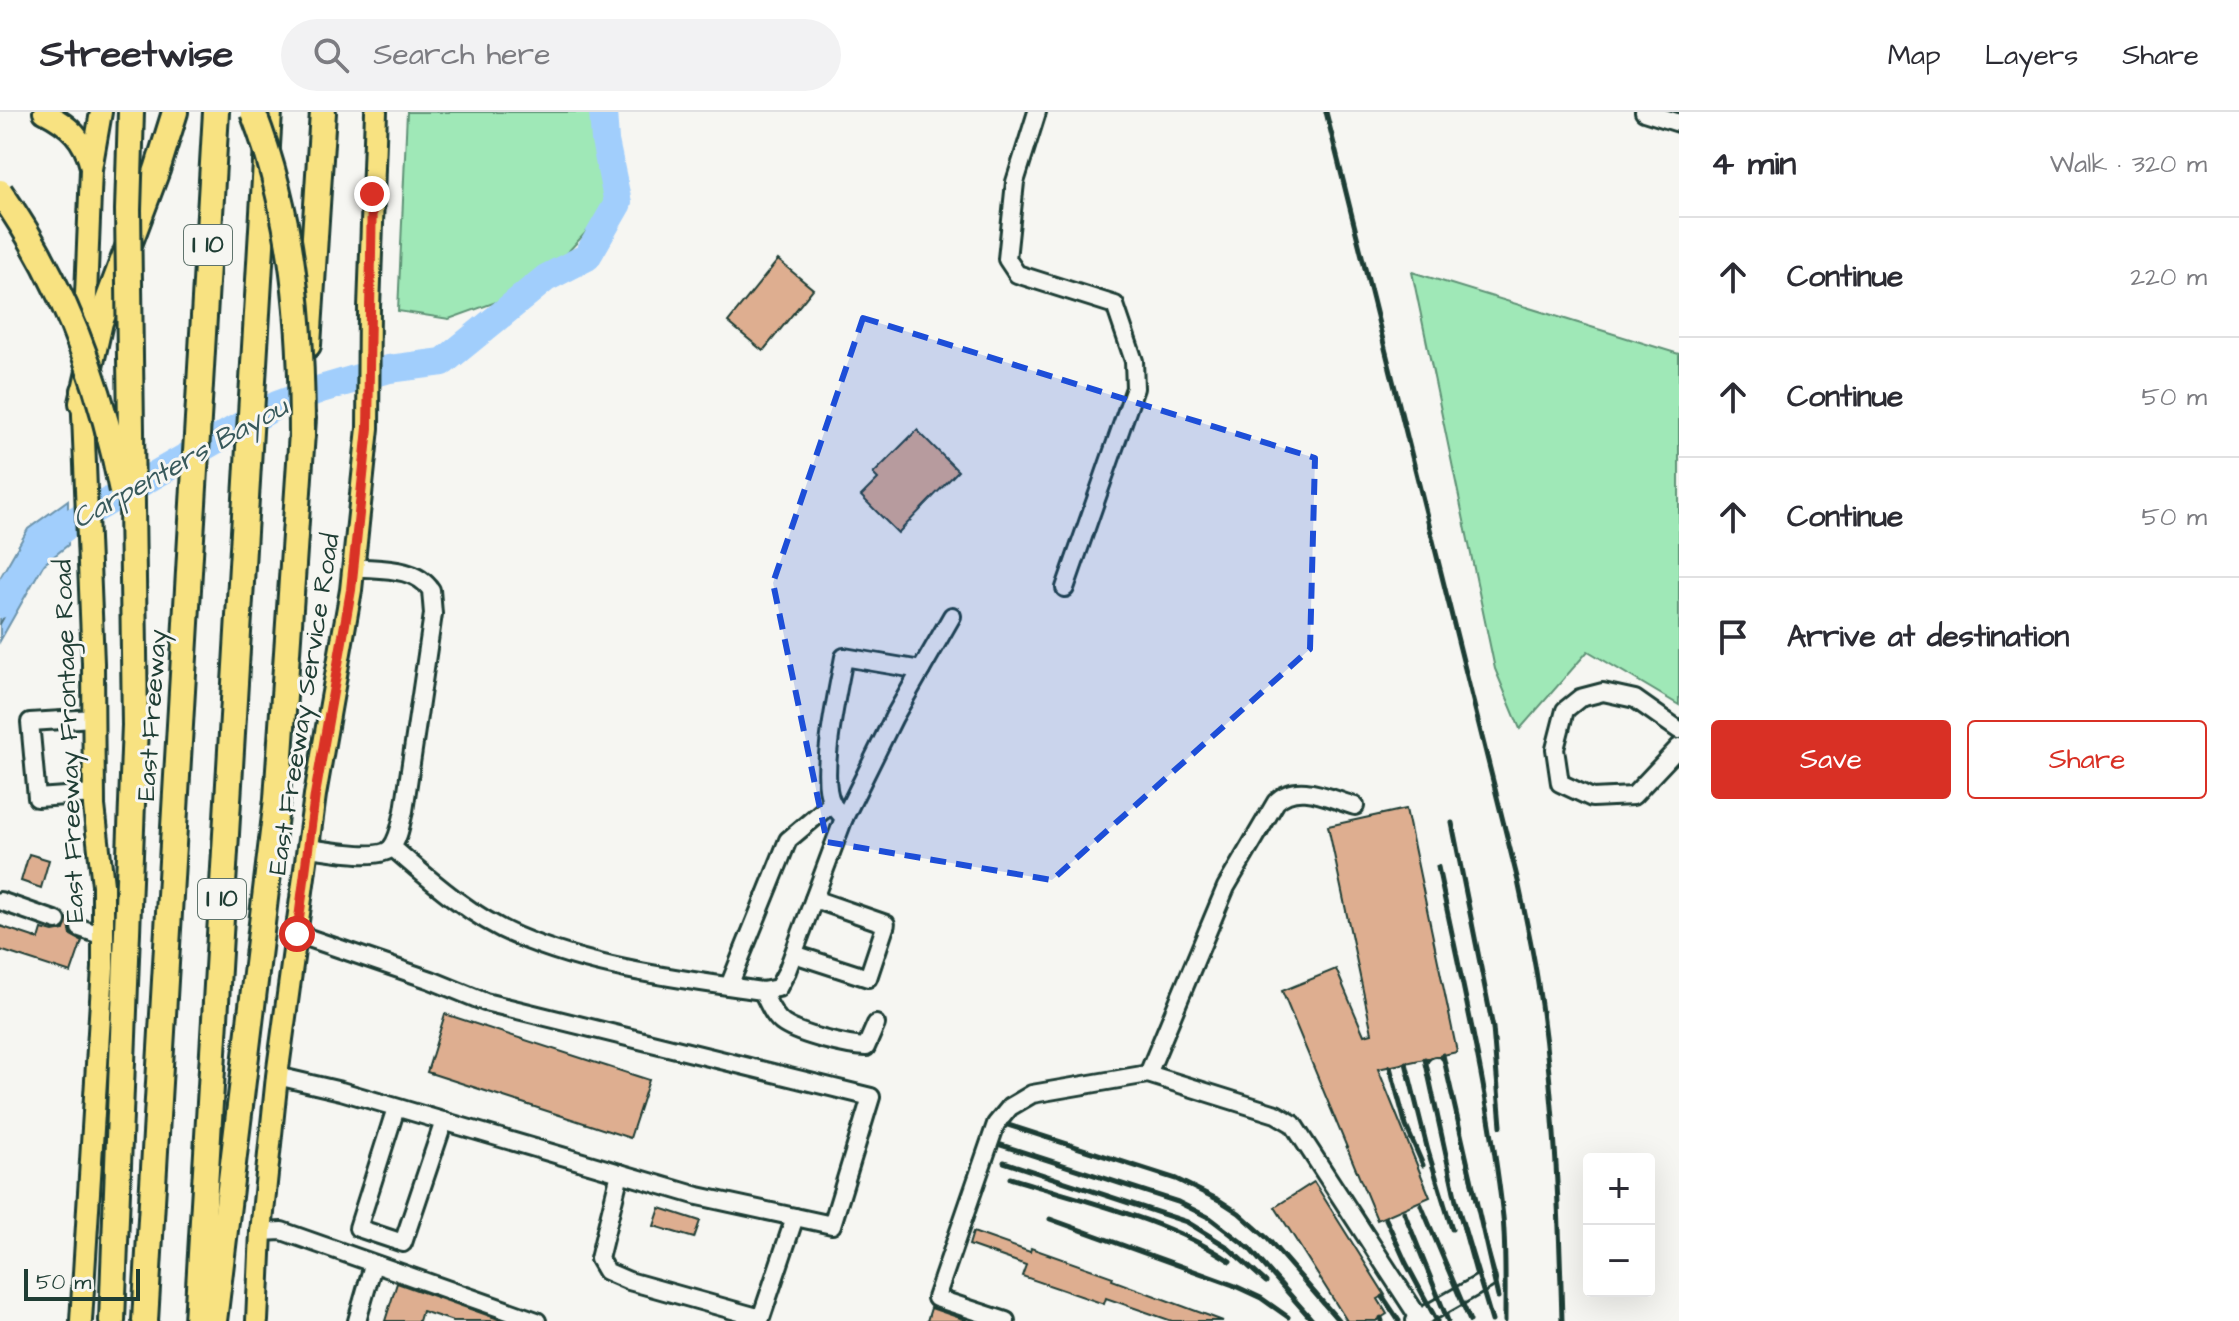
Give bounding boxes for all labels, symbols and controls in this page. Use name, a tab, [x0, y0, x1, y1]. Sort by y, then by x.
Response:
search box	[281, 19, 841, 91]
text: Streetwise	[40, 29, 233, 81]
icon: search	[309, 33, 353, 77]
text: Search here	[373, 34, 550, 76]
text: Map	[1888, 36, 1941, 75]
text: Layers	[1985, 36, 2078, 75]
text: Share	[2122, 36, 2199, 75]
text: 4 min	[1711, 140, 1796, 188]
text: Walk · 320 m	[2050, 146, 2207, 182]
route end	[354, 176, 390, 212]
road number: I 10	[184, 225, 232, 265]
icon: ahead	[1711, 255, 1755, 299]
text: Continue	[1787, 256, 1903, 298]
text: 220 m	[2130, 259, 2207, 295]
icon: ahead	[1711, 375, 1755, 419]
text: Continue	[1787, 376, 1903, 418]
text: 50 m	[2142, 379, 2207, 415]
water label: Carpenters Bayou	[65, 387, 297, 539]
icon: ahead	[1711, 495, 1755, 539]
text: Continue	[1787, 496, 1903, 538]
text: 50 m	[2142, 499, 2207, 535]
street label: East Freeway Service Road	[259, 531, 351, 878]
street label: East Freeway Frontage Road	[45, 559, 95, 923]
icon: arrive	[1711, 615, 1755, 659]
text: Arrive at destination	[1787, 616, 2069, 658]
street label: East Freeway	[128, 628, 178, 802]
button: Save	[1711, 720, 1951, 799]
button: Share	[1967, 720, 2207, 799]
road number: I 10	[198, 879, 246, 919]
route start	[279, 916, 315, 952]
map controls	[1583, 1153, 1655, 1297]
button: +	[1583, 1153, 1655, 1225]
button: −	[1583, 1225, 1655, 1297]
scale bar	[24, 1265, 140, 1301]
text: 50 m	[36, 1267, 91, 1298]

